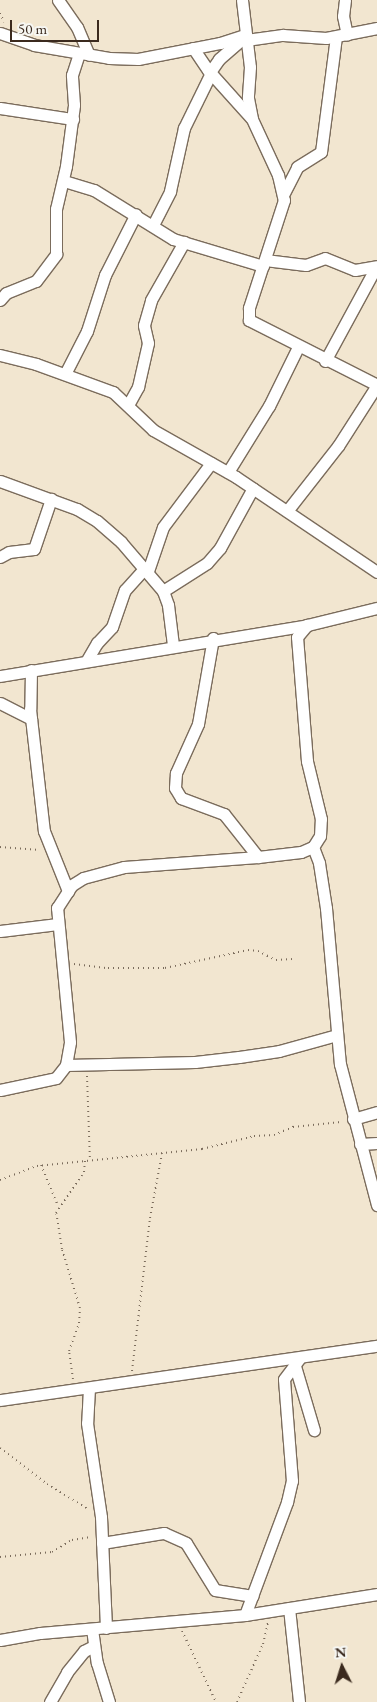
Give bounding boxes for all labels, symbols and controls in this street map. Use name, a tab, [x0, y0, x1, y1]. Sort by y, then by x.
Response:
scale bar	[12, 10, 101, 42]
text: 50 m	[18, 19, 47, 38]
north arrow	[317, 1642, 367, 1692]
text: N	[334, 1643, 347, 1662]

